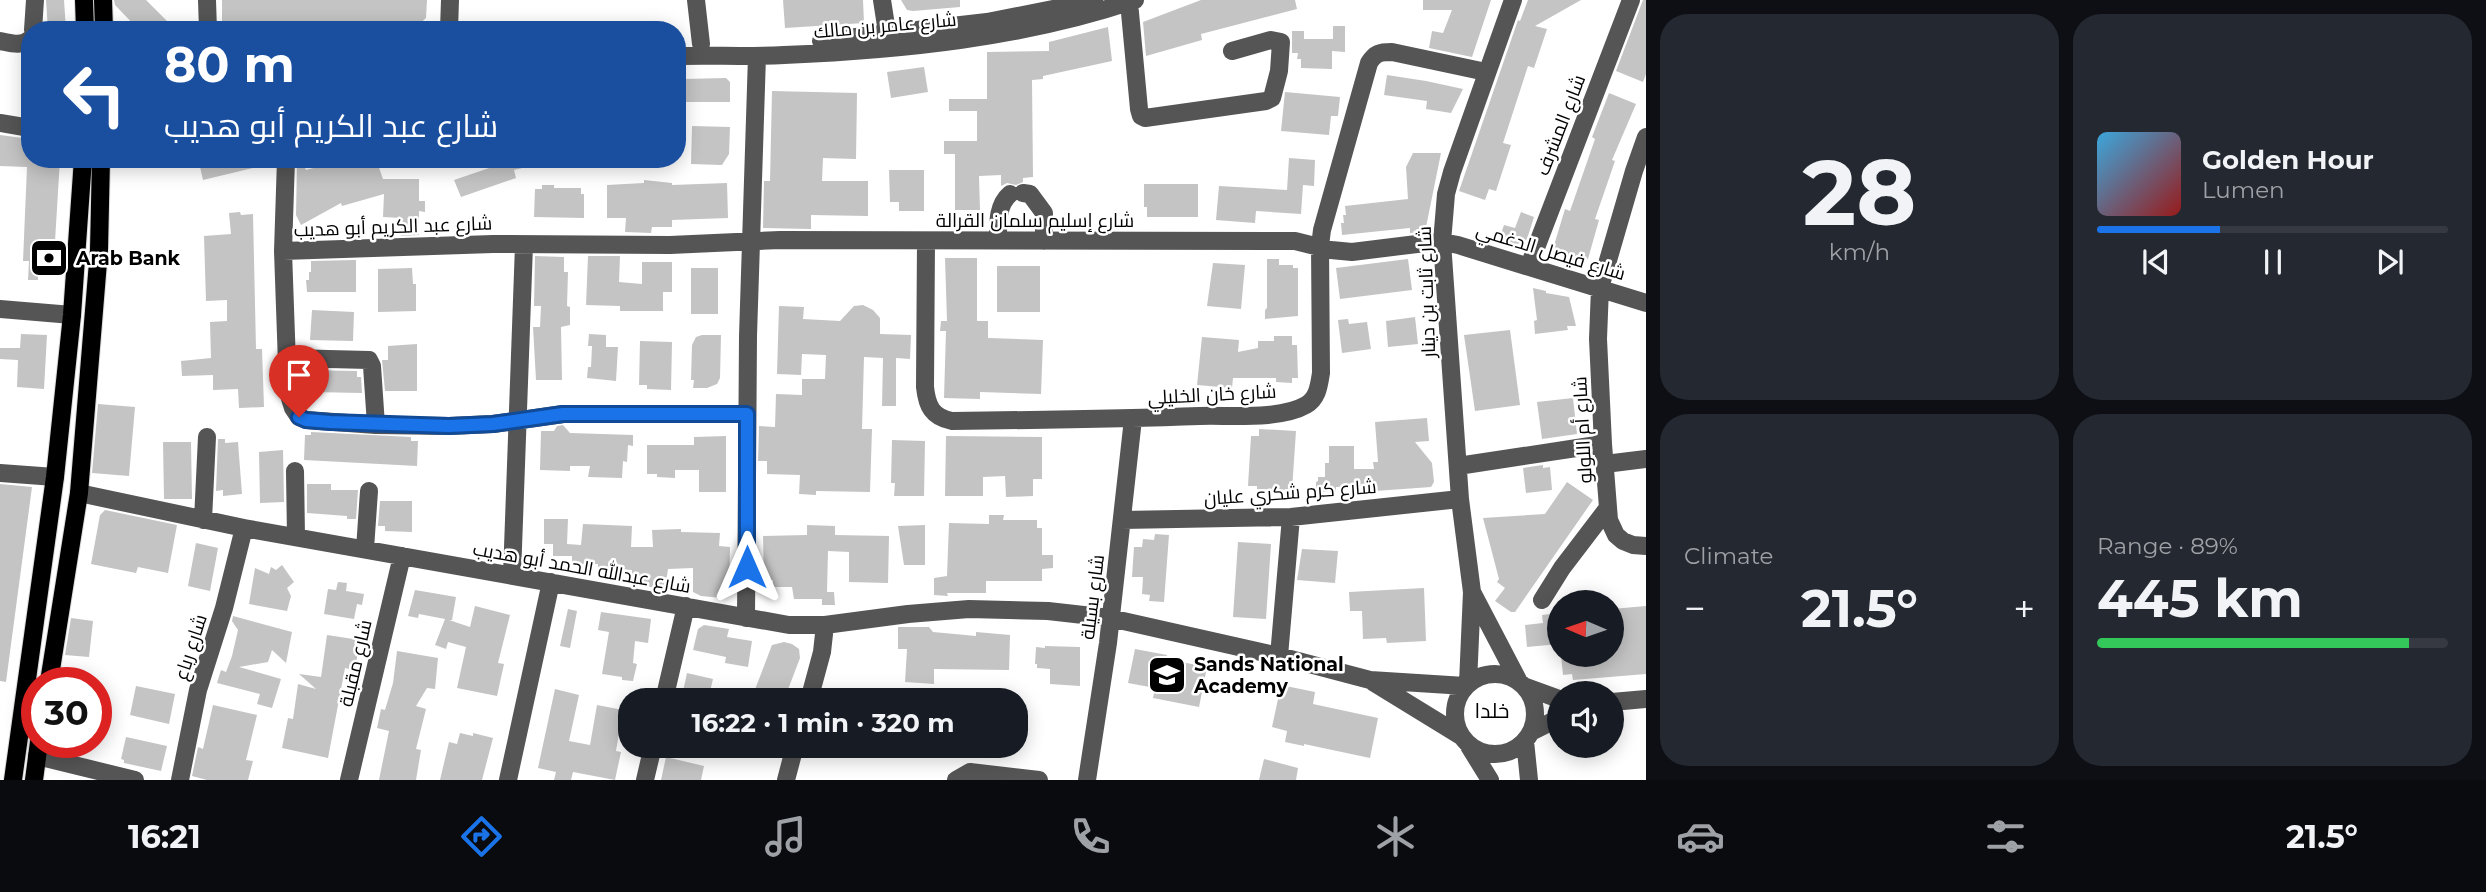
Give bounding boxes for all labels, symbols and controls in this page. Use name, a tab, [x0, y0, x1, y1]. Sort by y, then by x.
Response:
street label: شارع عامر بن مالك	[813, 8, 958, 45]
text: 80 m	[164, 35, 295, 94]
icon: left	[49, 49, 140, 140]
street label: شارع المشرف	[1531, 71, 1592, 180]
text: شارع عبد الكريم أبو هديب	[164, 106, 498, 145]
text: 28	[1803, 137, 1916, 248]
text: Golden Hour	[2202, 144, 2374, 176]
text: Lumen	[2202, 176, 2285, 204]
street label: شارع إسليم سلمان القرالة	[936, 209, 1134, 234]
street label: شارع عبد الكريم أبو هديب	[293, 212, 493, 243]
street label: شارع فيصل الدغمي	[1473, 218, 1628, 288]
street label: شارع ثابت بن دينار	[1413, 226, 1442, 359]
bank icon: Arab Bank	[28, 237, 70, 279]
text: km/h	[1829, 238, 1890, 266]
icon: previous	[2137, 243, 2175, 281]
icon: pause	[2254, 243, 2292, 281]
icon: next	[2371, 243, 2409, 281]
place label: Arab Bank	[75, 247, 181, 270]
pin	[269, 345, 329, 417]
icon: arrive	[280, 356, 318, 394]
street label: شارع أم اللولو	[1568, 376, 1599, 484]
street label: شارع خان الخليلي	[1147, 380, 1277, 412]
street label: شارع كرم شكري عليان	[1203, 475, 1377, 513]
position arrow	[710, 530, 784, 604]
text: Range · 89%	[2097, 532, 2238, 560]
street label: شارع عبدالله الحمد أبو هديب	[471, 536, 693, 600]
text: Climate	[1684, 542, 1773, 570]
street label: شارع بسيلة	[1076, 553, 1111, 641]
text: 445 km	[2097, 567, 2303, 630]
text: 21.5°	[1801, 577, 1918, 640]
text: −	[1684, 585, 1706, 632]
text: +	[2013, 585, 2035, 632]
north arrow	[1547, 590, 1624, 667]
map controls	[1547, 590, 1624, 758]
street label: شارع رباع	[169, 611, 214, 684]
street label: شارع مقبلة	[334, 617, 379, 709]
place label: Sands National Academy	[1193, 653, 1344, 698]
school or university icon: Sands National Academy	[1146, 654, 1188, 696]
speed limit sign: 30	[21, 667, 112, 758]
button: sound	[1547, 681, 1624, 758]
district label: خلدا	[1475, 698, 1510, 723]
text: 16:22 · 1 min · 320 m	[692, 707, 954, 739]
icon: directions	[457, 812, 506, 861]
icon: music	[761, 812, 810, 861]
icon: phone	[1066, 812, 1115, 861]
icon: climate	[1371, 812, 1420, 861]
icon: car	[1676, 812, 1725, 861]
icon: filters	[1981, 812, 2030, 861]
text: 16:21	[128, 817, 201, 856]
text: 21.5°	[2286, 817, 2358, 856]

